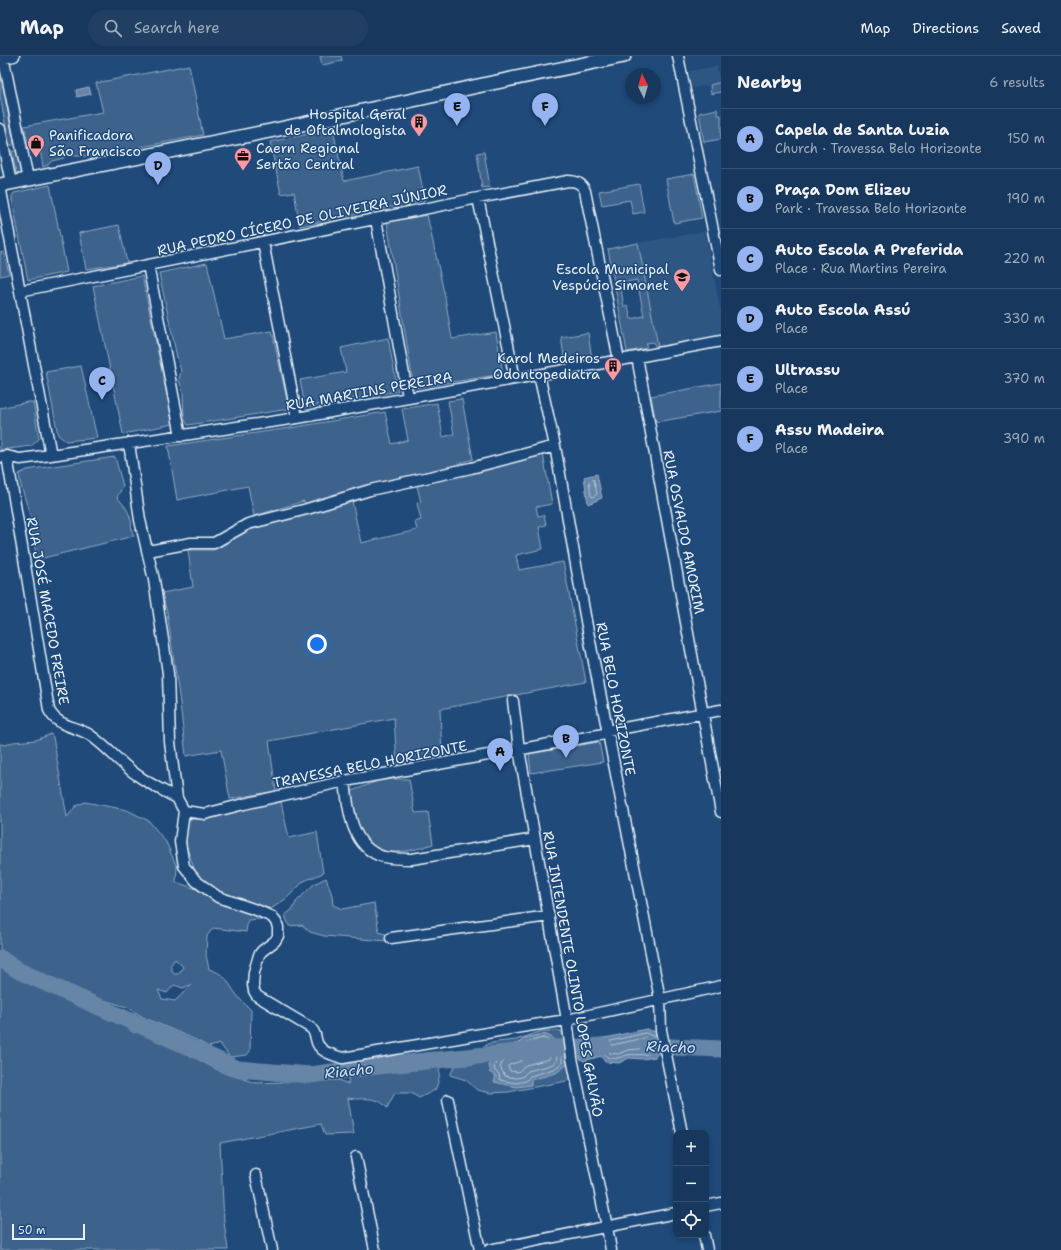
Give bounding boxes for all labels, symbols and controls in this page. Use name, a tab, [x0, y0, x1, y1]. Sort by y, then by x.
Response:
search box	[88, 10, 368, 46]
text: Map	[20, 15, 64, 40]
icon: search	[102, 17, 124, 39]
text: Search here	[134, 18, 220, 38]
text: Map	[861, 19, 891, 37]
text: Directions	[913, 19, 979, 37]
text: Saved	[1001, 19, 1041, 37]
north arrow	[625, 68, 661, 104]
text: Nearby	[737, 71, 802, 93]
text: 6 results	[989, 74, 1045, 91]
pin: E	[444, 93, 470, 126]
pin: F	[532, 93, 558, 126]
place label: Hospital Geral de Oftalmologista	[285, 105, 407, 139]
building icon: Hospital Geral de Oftalmologista	[409, 112, 429, 137]
text: Capela de Santa Luzia	[775, 120, 949, 140]
place label: Panificadora São Francisco	[49, 126, 141, 160]
text: A	[745, 130, 755, 147]
text: 150 m	[1007, 130, 1045, 147]
shop icon: Panificadora São Francisco	[26, 133, 46, 158]
place label: Caern Regional Sertão Central	[256, 139, 360, 173]
text: Church · Travessa Belo Horizonte	[775, 140, 982, 157]
office icon: Caern Regional Sertão Central	[233, 146, 253, 171]
pin: D	[145, 152, 171, 185]
street label: RUA PEDRO CÍCERO DE OLIVEIRA JÚNIOR	[156, 180, 449, 260]
text: Praça Dom Elizeu	[775, 180, 911, 200]
text: B	[746, 190, 754, 207]
text: 190 m	[1006, 190, 1045, 207]
text: Park · Travessa Belo Horizonte	[775, 200, 967, 217]
text: Auto Escola A Preferida	[775, 240, 963, 260]
text: C	[746, 250, 754, 267]
text: 220 m	[1003, 250, 1045, 267]
place label: Escola Municipal Vespúcio Simonet	[552, 260, 670, 294]
text: Place · Rua Martins Pereira	[775, 260, 946, 277]
school or university icon: Escola Municipal Vespúcio Simonet	[672, 267, 692, 292]
text: Auto Escola Assú	[775, 300, 911, 320]
text: D	[745, 310, 755, 327]
text: 330 m	[1003, 310, 1045, 327]
text: Place	[775, 320, 808, 337]
place label: Karol Medeiros Odontopediatra	[493, 349, 600, 383]
building icon: Karol Medeiros Odontopediatra	[603, 356, 623, 381]
text: Ultrassu	[775, 360, 840, 380]
pin: C	[89, 367, 115, 400]
street label: RUA MARTINS PEREIRA	[284, 367, 454, 415]
text: E	[746, 370, 754, 387]
text: 370 m	[1003, 370, 1045, 387]
text: Place	[775, 380, 808, 397]
text: Assu Madeira	[775, 420, 884, 440]
text: F	[746, 430, 754, 447]
text: 390 m	[1003, 430, 1045, 447]
text: Place	[775, 440, 808, 457]
street label: RUA OSVALDO AMORIM	[659, 449, 709, 616]
street label: RUA JOSÉ MACEDO FREIRE	[23, 516, 73, 707]
street label: RUA BELO HORIZONTE	[592, 621, 640, 778]
your location	[307, 634, 327, 654]
pin: B	[553, 725, 579, 758]
street label: TRAVESSA BELO HORIZONTE	[271, 736, 469, 792]
pin: A	[487, 738, 513, 771]
street label: RUA INTENDENTE OLINTO LOPES GALVÃO	[539, 829, 608, 1118]
water label: Riacho	[646, 1036, 696, 1058]
water label: Riacho	[323, 1058, 375, 1084]
map controls	[673, 1130, 709, 1238]
button: +	[673, 1130, 709, 1166]
button: −	[673, 1166, 709, 1202]
button: locate	[673, 1202, 709, 1238]
scale bar	[12, 1222, 85, 1241]
text: 50 m	[18, 1223, 46, 1238]

